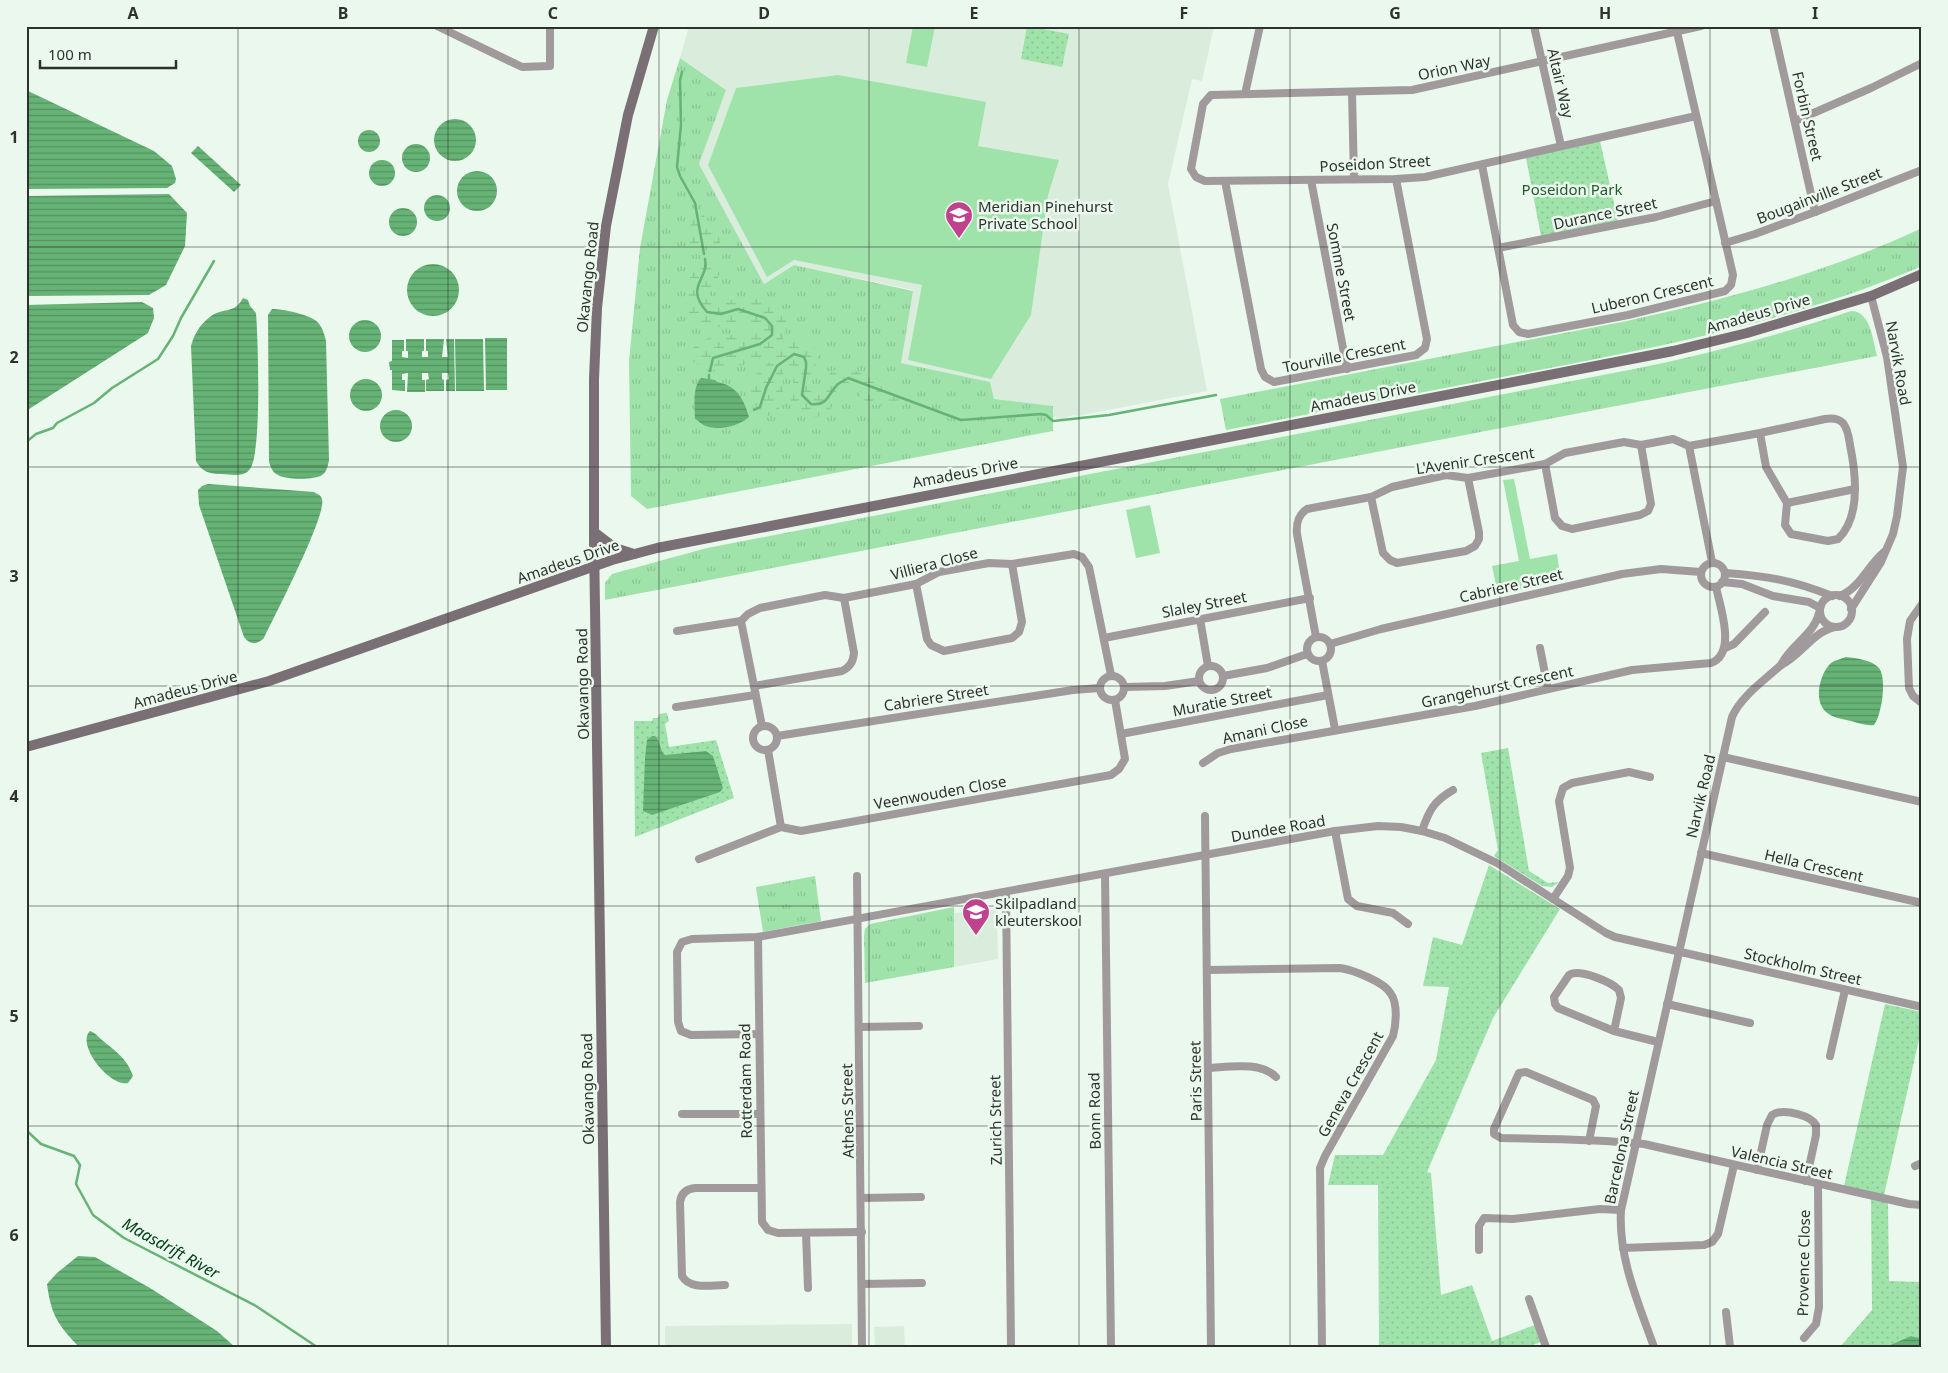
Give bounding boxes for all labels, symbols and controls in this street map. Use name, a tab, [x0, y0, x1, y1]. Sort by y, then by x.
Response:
text: A	[127, 2, 139, 24]
text: B	[338, 2, 348, 24]
text: C	[548, 2, 558, 24]
text: D	[758, 2, 770, 24]
text: E	[970, 2, 979, 24]
text: F	[1180, 2, 1188, 24]
text: G	[1389, 2, 1401, 24]
text: H	[1599, 2, 1611, 24]
text: I	[1812, 2, 1818, 24]
scale bar	[40, 38, 176, 70]
text: 100 m	[48, 44, 92, 64]
street label: Altair Way	[1543, 46, 1579, 120]
street label: Orion Way	[1416, 49, 1492, 84]
street label: Forbin Street	[1788, 69, 1828, 163]
text: 1	[9, 126, 19, 148]
street label: Poseidon Street	[1319, 150, 1432, 176]
street label: Bougainville Street	[1754, 162, 1885, 228]
park label: Poseidon Park	[1522, 179, 1622, 199]
street label: Durance Street	[1551, 192, 1659, 234]
place label: Meridian Pinehurst Private School	[978, 196, 1113, 233]
school or university icon: Meridian Pinehurst Private School	[944, 200, 974, 239]
street label: Okavango Road	[571, 220, 603, 334]
street label: Somme Street	[1323, 221, 1361, 323]
street label: Luberon Crescent	[1589, 270, 1715, 318]
street label: Amadeus Drive	[1704, 289, 1812, 337]
street label: Narvik Road	[1882, 319, 1916, 407]
street label: Tourville Crescent	[1281, 333, 1408, 377]
text: 2	[9, 346, 19, 368]
street label: Amadeus Drive	[1308, 376, 1418, 416]
street label: L'Avenir Crescent	[1415, 442, 1536, 478]
street label: Amadeus Drive	[910, 452, 1020, 492]
street label: Amadeus Drive	[514, 534, 622, 588]
street label: Villiera Close	[888, 542, 980, 584]
street label: Cabriere Street	[1457, 563, 1565, 607]
text: 3	[9, 565, 19, 587]
street label: Slaley Street	[1160, 586, 1249, 622]
street label: Okavango Road	[571, 628, 593, 740]
street label: Grangehurst Crescent	[1419, 660, 1575, 712]
street label: Amadeus Drive	[131, 665, 239, 713]
street label: Cabriere Street	[882, 679, 990, 715]
street label: Muratie Street	[1171, 681, 1274, 720]
street label: Amani Close	[1220, 710, 1310, 748]
street label: Narvik Road	[1681, 752, 1719, 840]
street label: Veenwouden Close	[872, 771, 1008, 813]
text: 4	[9, 785, 19, 807]
street label: Dundee Road	[1229, 810, 1327, 846]
street label: Hella Crescent	[1763, 844, 1866, 886]
place label: Skilpadland kleuterskool	[995, 893, 1082, 930]
school or university icon: Skilpadland kleuterskool	[961, 897, 991, 936]
street label: Stockholm Street	[1742, 943, 1864, 989]
text: 5	[9, 1005, 19, 1027]
street label: Rotterdam Road	[734, 1023, 756, 1139]
street label: Geneva Crescent	[1313, 1027, 1388, 1141]
street label: Okavango Road	[576, 1033, 598, 1145]
street label: Paris Street	[1184, 1040, 1206, 1121]
street label: Athens Street	[836, 1063, 858, 1159]
street label: Bonn Road	[1083, 1072, 1105, 1150]
street label: Zurich Street	[984, 1074, 1006, 1165]
street label: Barcelona Street	[1599, 1088, 1643, 1206]
street label: Valencia Street	[1729, 1141, 1835, 1184]
street label: Provence Close	[1792, 1209, 1814, 1317]
water label: Maasdrift River	[118, 1212, 224, 1284]
text: 6	[9, 1224, 19, 1246]

